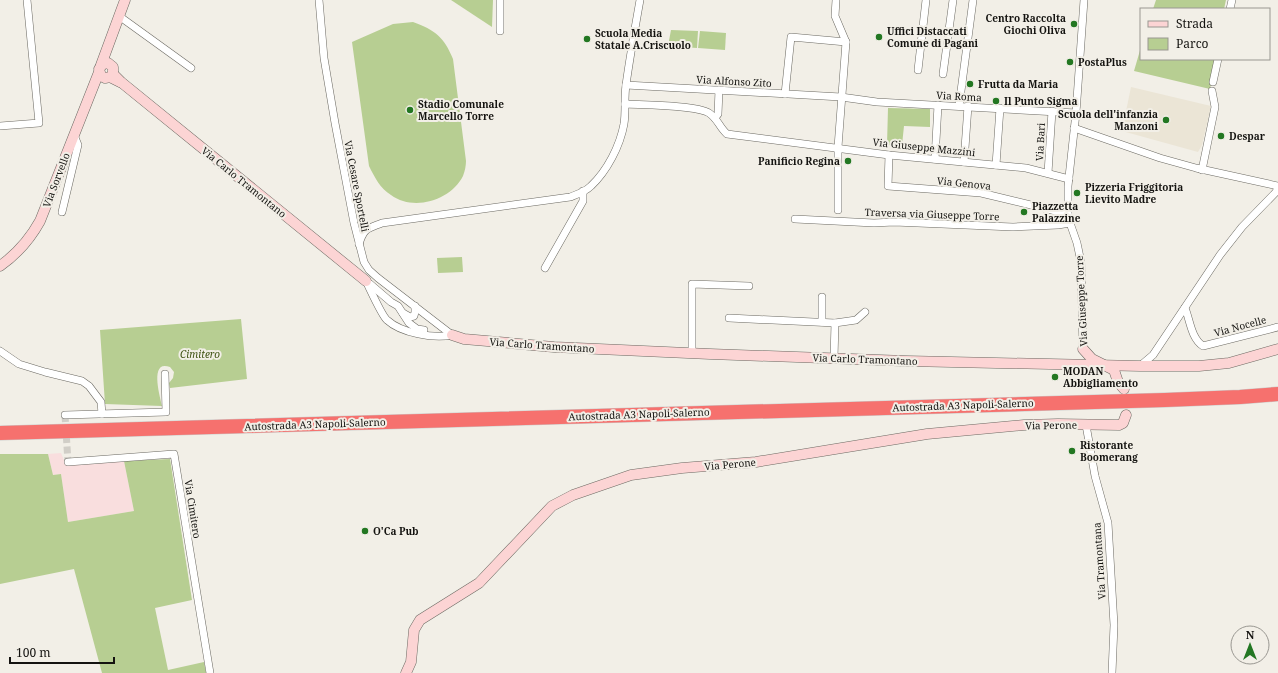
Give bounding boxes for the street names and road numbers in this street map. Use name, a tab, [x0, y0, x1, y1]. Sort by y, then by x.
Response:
street label: Via Alfonso Zito	[696, 72, 772, 90]
street label: Via Roma	[936, 88, 982, 104]
street label: Via Bari	[1032, 122, 1048, 161]
street label: Via Giuseppe Mazzini	[872, 135, 977, 159]
street label: Via Cesare Sportelli	[341, 139, 373, 234]
street label: Via Carlo Tramontano	[199, 143, 290, 221]
street label: Via Sorvello	[39, 151, 73, 209]
street label: Via Genova	[936, 173, 992, 193]
street label: Traversa via Giuseppe Torre	[864, 205, 1000, 223]
street label: Via Giuseppe Torre	[1072, 255, 1090, 347]
street label: Via Nocelle	[1212, 312, 1268, 340]
street label: Via Carlo Tramontano	[489, 334, 595, 356]
street label: Via Carlo Tramontano	[812, 350, 918, 368]
street label: Autostrada A3 Napoli-Salerno	[892, 396, 1034, 414]
street label: Autostrada A3 Napoli-Salerno	[568, 405, 710, 423]
street label: Autostrada A3 Napoli-Salerno	[244, 415, 386, 433]
street label: Via Perone	[1025, 418, 1077, 432]
street label: Via Perone	[704, 455, 756, 473]
street label: Via Cimitero	[181, 479, 205, 540]
street label: Via Tramontana	[1089, 522, 1109, 600]

